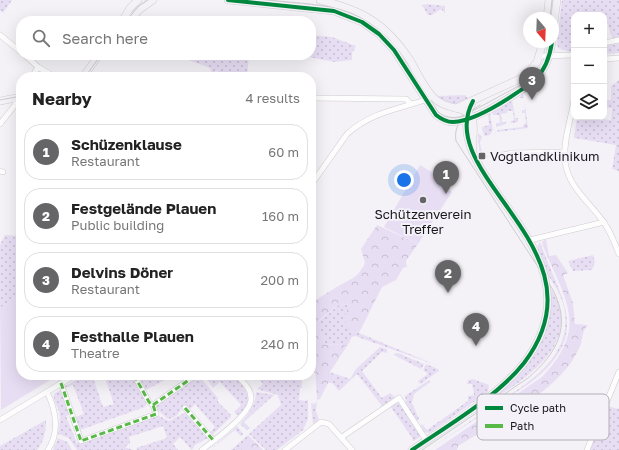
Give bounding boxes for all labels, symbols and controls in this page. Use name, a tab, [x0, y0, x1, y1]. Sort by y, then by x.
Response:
north arrow	[523, 12, 559, 48]
map controls	[571, 12, 607, 120]
button: +	[571, 12, 607, 48]
search box	[16, 16, 316, 60]
icon: search	[30, 27, 52, 49]
text: Search here	[62, 29, 148, 47]
button: −	[571, 48, 607, 84]
pin: 3	[519, 67, 545, 100]
button: layers	[571, 84, 607, 120]
text: Nearby	[32, 88, 92, 109]
text: 4 results	[246, 90, 300, 106]
text: Schüzenklause	[71, 135, 182, 153]
text: 1	[43, 144, 49, 160]
text: 60 m	[268, 144, 299, 160]
place label: Vogtlandklinikum	[490, 148, 600, 164]
marker: Vogtlandklinikum	[477, 151, 487, 161]
text: Restaurant	[71, 153, 140, 169]
pin: 1	[433, 161, 459, 194]
your location	[394, 170, 414, 190]
marker: Schützenverein Treffer	[418, 195, 428, 205]
text: Festgelände Plauen	[71, 199, 216, 217]
place label: Schützenverein Treffer	[374, 206, 472, 237]
text: 2	[42, 208, 50, 224]
text: 160 m	[262, 208, 299, 224]
text: Public building	[71, 217, 164, 233]
pin: 2	[435, 260, 461, 293]
text: Delvins Döner	[71, 263, 173, 281]
text: 3	[42, 272, 50, 288]
text: 200 m	[261, 272, 299, 288]
text: Restaurant	[71, 281, 140, 297]
pin: 4	[463, 313, 489, 346]
text: Festhalle Plauen	[71, 327, 194, 345]
text: 4	[42, 336, 50, 352]
text: 240 m	[261, 336, 299, 352]
text: Theatre	[71, 345, 120, 361]
legend	[477, 394, 609, 440]
text: Cycle path	[510, 401, 566, 414]
text: Path	[510, 419, 534, 432]

